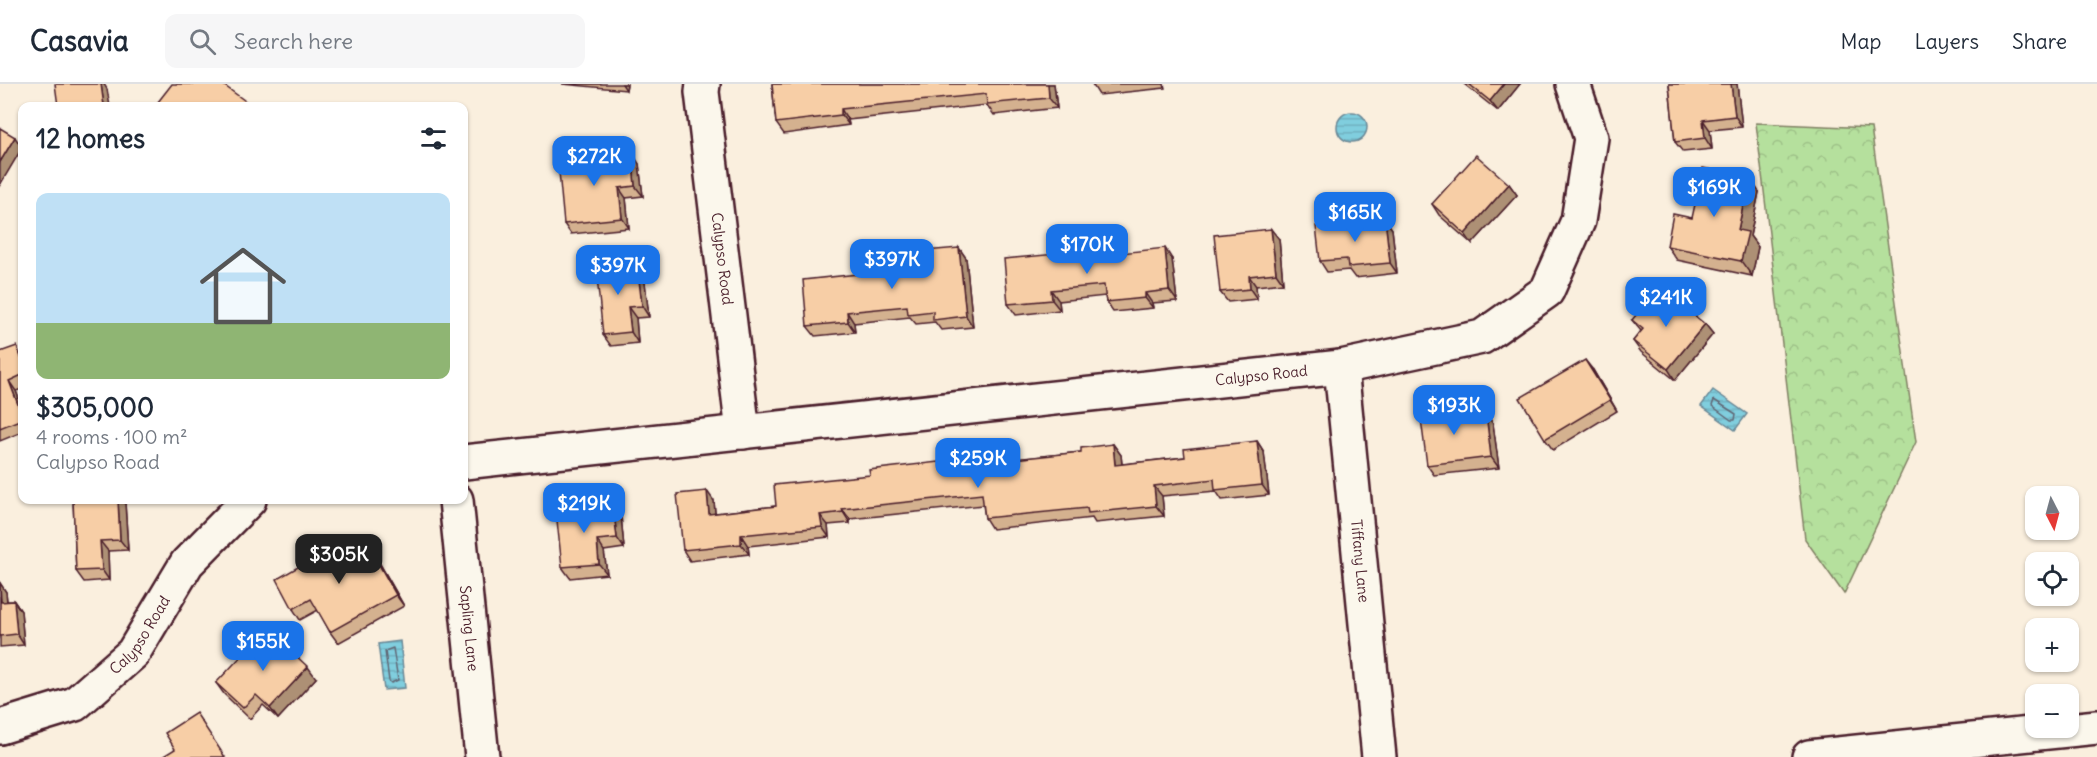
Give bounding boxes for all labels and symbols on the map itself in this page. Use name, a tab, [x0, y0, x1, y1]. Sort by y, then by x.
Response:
pin: $272K	[552, 136, 636, 187]
pin: $169K	[1672, 167, 1756, 218]
pin: $165K	[1313, 192, 1397, 243]
street label: Calypso Road	[708, 211, 738, 306]
pin: $170K	[1045, 224, 1129, 275]
pin: $397K	[850, 239, 934, 290]
pin: $397K	[576, 245, 660, 296]
pin: $241K	[1624, 277, 1708, 328]
street label: Calypso Road	[1214, 361, 1309, 390]
pin: $193K	[1412, 385, 1496, 436]
pin: $259K	[936, 438, 1020, 489]
pin: $219K	[542, 483, 626, 534]
north arrow	[2025, 486, 2079, 540]
street label: Tiffany Lane	[1347, 519, 1374, 604]
pin: $305K	[297, 534, 381, 585]
street label: Sapling Lane	[456, 584, 483, 672]
street label: Calypso Road	[105, 592, 174, 678]
pin: $155K	[221, 621, 305, 672]

